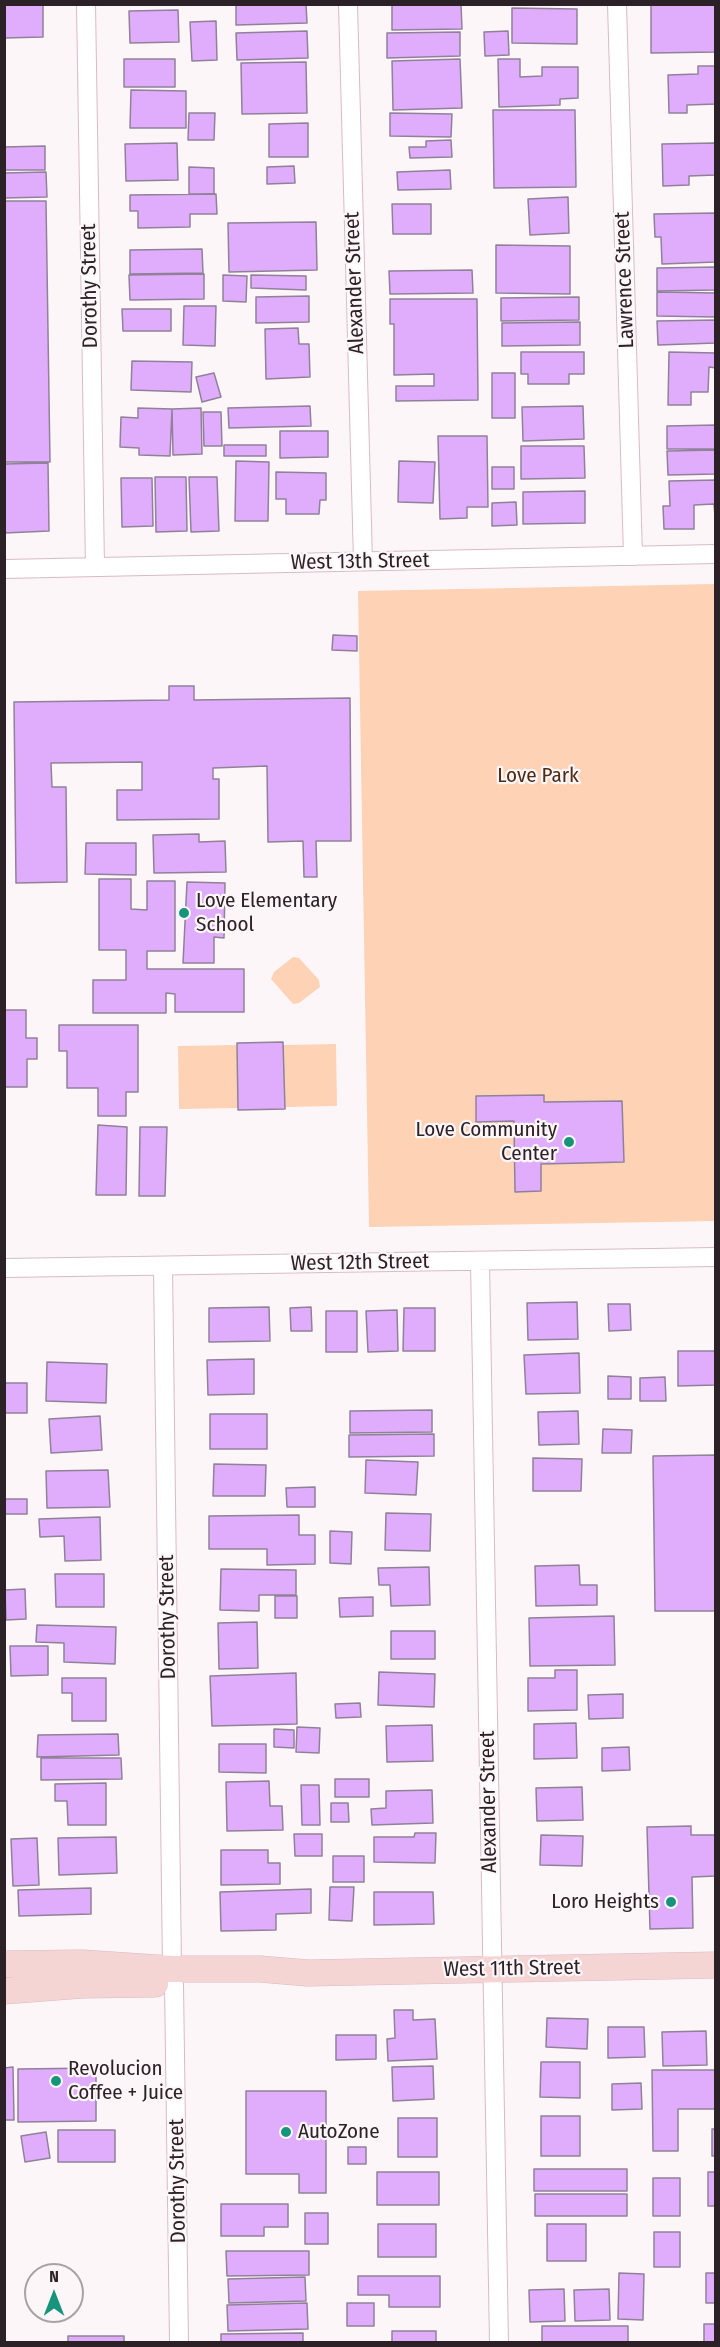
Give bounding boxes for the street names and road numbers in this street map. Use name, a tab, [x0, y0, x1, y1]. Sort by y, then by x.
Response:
street label: Alexander Street	[340, 211, 370, 355]
street label: Lawrence Street	[610, 211, 640, 349]
street label: Dorothy Street	[76, 223, 104, 349]
street label: West 13th Street	[290, 548, 430, 576]
street label: West 12th Street	[290, 1249, 430, 1277]
street label: Dorothy Street	[154, 1554, 182, 1680]
street label: Alexander Street	[475, 1731, 503, 1873]
street label: West 11th Street	[443, 1955, 581, 1983]
street label: Dorothy Street	[164, 2118, 192, 2244]

